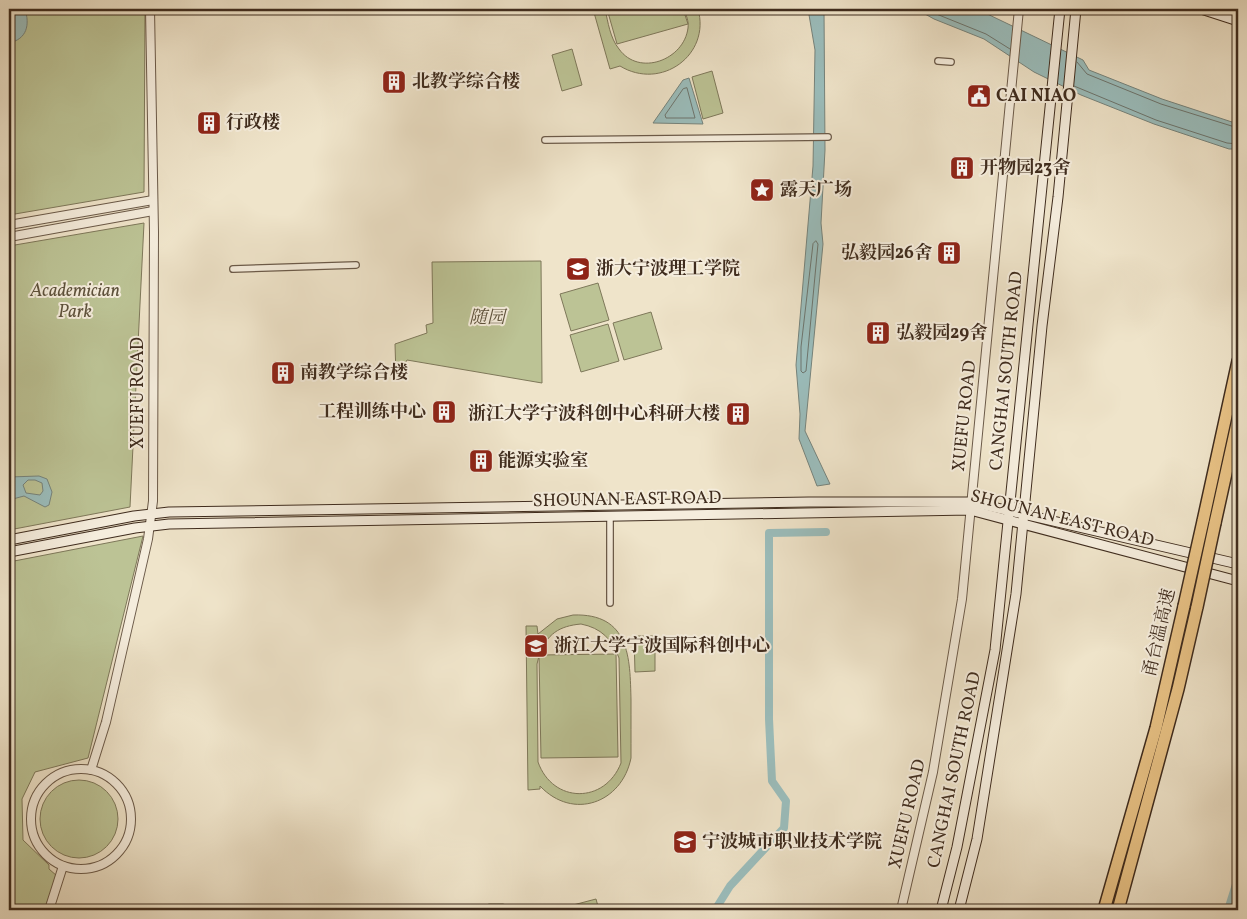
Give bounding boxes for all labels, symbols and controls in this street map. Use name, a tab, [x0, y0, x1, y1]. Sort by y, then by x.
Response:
building icon: 北教学综合楼	[381, 69, 407, 95]
place label: 北教学综合楼	[412, 70, 520, 95]
public building icon: CAI NIAO	[966, 83, 992, 109]
place label: CAI NIAO	[996, 84, 1076, 109]
building icon: 行政楼	[196, 110, 222, 136]
place label: 行政楼	[226, 111, 280, 136]
building icon: 开物园23舍	[949, 155, 975, 181]
place label: 开物园23舍	[980, 156, 1070, 181]
place icon: 露天广场	[749, 177, 775, 203]
place label: 露天广场	[780, 178, 852, 203]
building icon: 弘毅园26舍	[936, 240, 962, 266]
place label: 弘毅园26舍	[841, 241, 932, 266]
school or university icon: 浙大宁波理工学院	[565, 256, 591, 282]
place label: 浙大宁波理工学院	[596, 257, 740, 282]
street label: CANGHAI SOUTH ROAD	[984, 270, 1030, 472]
park label: Academician Park	[29, 279, 120, 325]
park label: 随园	[469, 306, 508, 331]
building icon: 弘毅园29舍	[865, 320, 891, 346]
place label: 弘毅园29舍	[896, 321, 987, 346]
street label: XUEFU ROAD	[126, 337, 151, 449]
street label: XUEFU ROAD	[947, 359, 983, 473]
building icon: 南教学综合楼	[270, 360, 296, 386]
place label: 南教学综合楼	[300, 361, 408, 386]
building icon: 工程训练中心	[431, 399, 457, 425]
place label: 工程训练中心	[318, 400, 426, 425]
building icon: 浙江大学宁波科创中心科研大楼	[725, 401, 751, 427]
place label: 浙江大学宁波科创中心科研大楼	[468, 402, 720, 427]
building icon: 能源实验室	[468, 448, 494, 474]
place label: 能源实验室	[498, 449, 588, 474]
street label: SHOUNAN EAST ROAD	[968, 484, 1156, 554]
street label: SHOUNAN EAST ROAD	[533, 486, 721, 514]
street label: 甬台温高速	[1138, 586, 1182, 680]
school or university icon: 浙江大学宁波国际科创中心	[523, 633, 549, 659]
place label: 浙江大学宁波国际科创中心	[554, 634, 770, 659]
street label: CANGHAI SOUTH ROAD	[922, 670, 988, 870]
street label: XUEFU ROAD	[883, 757, 933, 871]
school or university icon: 宁波城市职业技术学院	[672, 829, 698, 855]
place label: 宁波城市职业技术学院	[702, 830, 882, 855]

